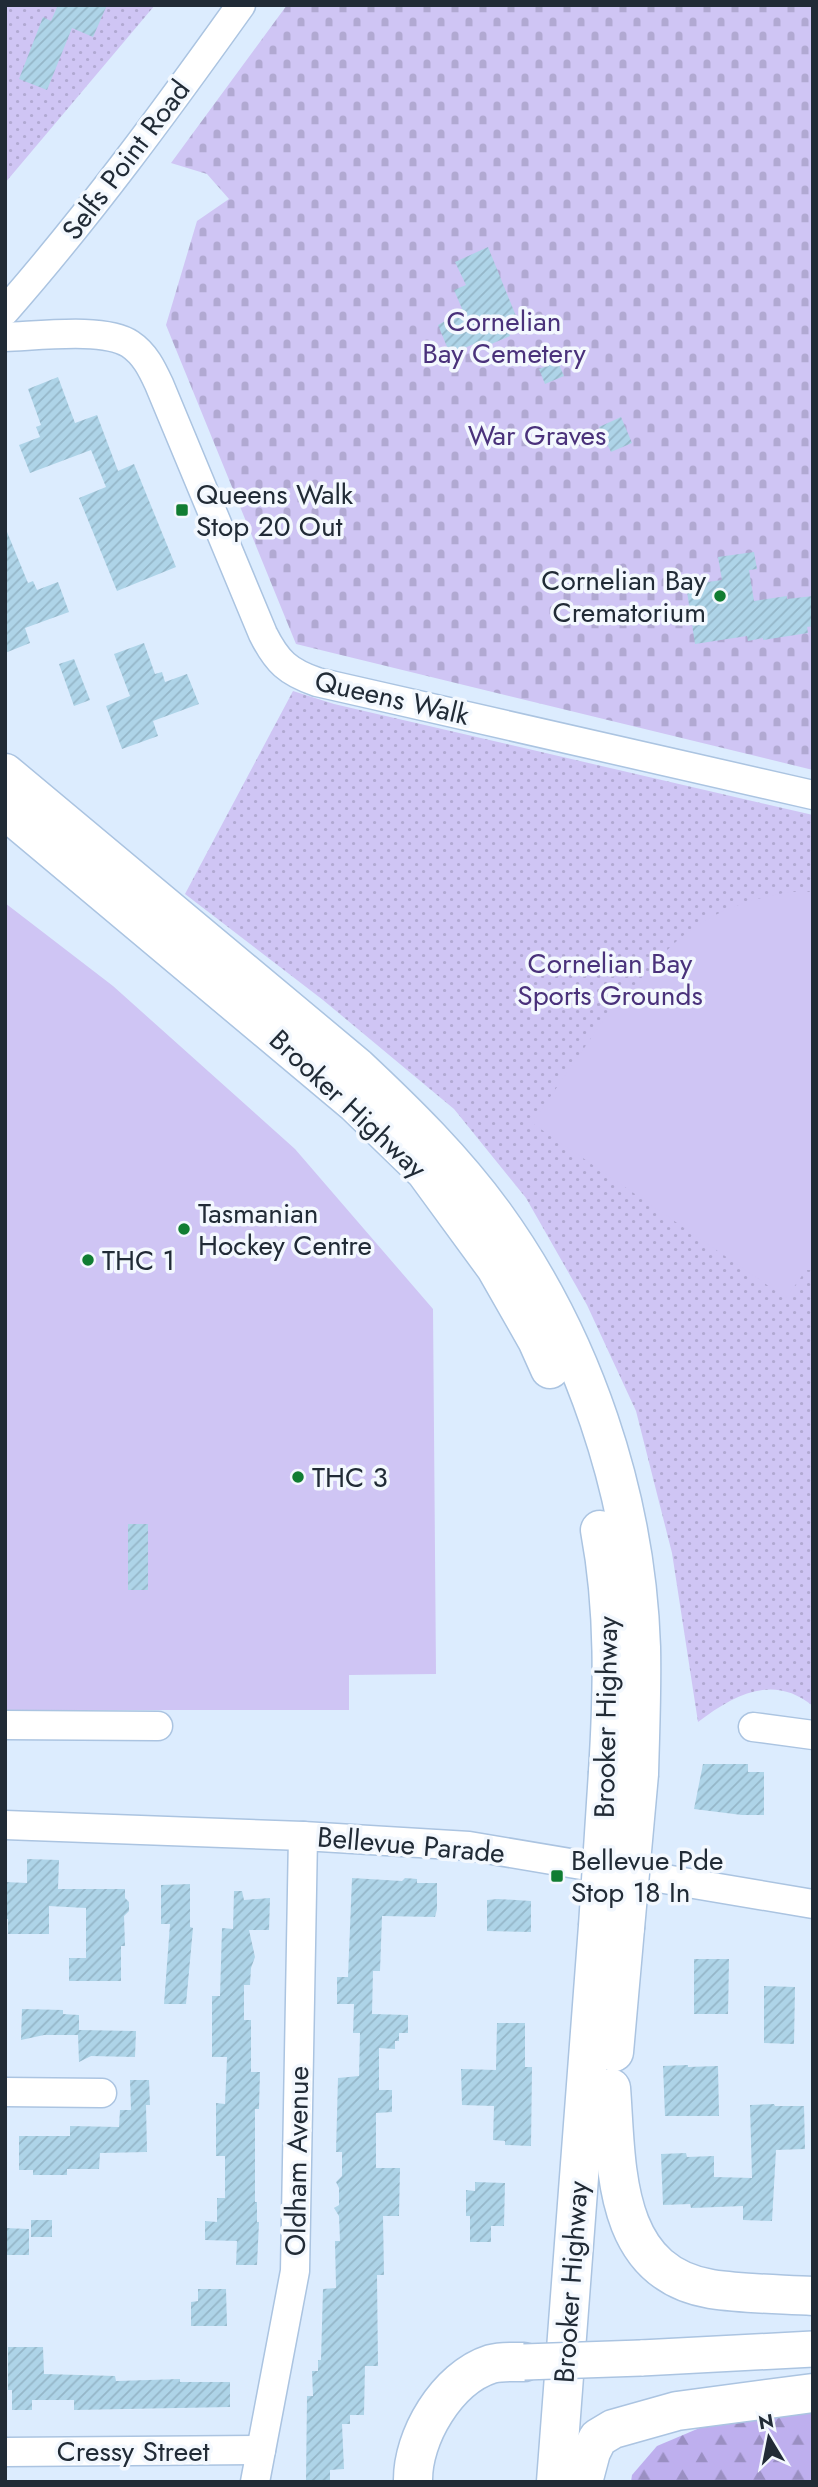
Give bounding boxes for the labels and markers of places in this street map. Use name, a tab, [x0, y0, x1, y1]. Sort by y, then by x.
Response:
place label: Queens Walk Stop 20 Out	[196, 474, 354, 547]
marker: Queens Walk Stop 20 Out	[174, 502, 190, 518]
place label: Cornelian Bay Crematorium	[541, 560, 707, 633]
marker: Cornelian Bay Crematorium	[712, 588, 728, 604]
place label: Tasmanian Hockey Centre	[198, 1193, 372, 1266]
marker: Tasmanian Hockey Centre	[176, 1221, 192, 1237]
place label: THC 1	[102, 1240, 175, 1281]
marker: THC 1	[80, 1252, 96, 1268]
place label: THC 3	[312, 1457, 388, 1498]
marker: THC 3	[290, 1469, 306, 1485]
place label: Bellevue Pde Stop 18 In	[571, 1840, 724, 1913]
marker: Bellevue Pde Stop 18 In	[549, 1868, 565, 1884]

